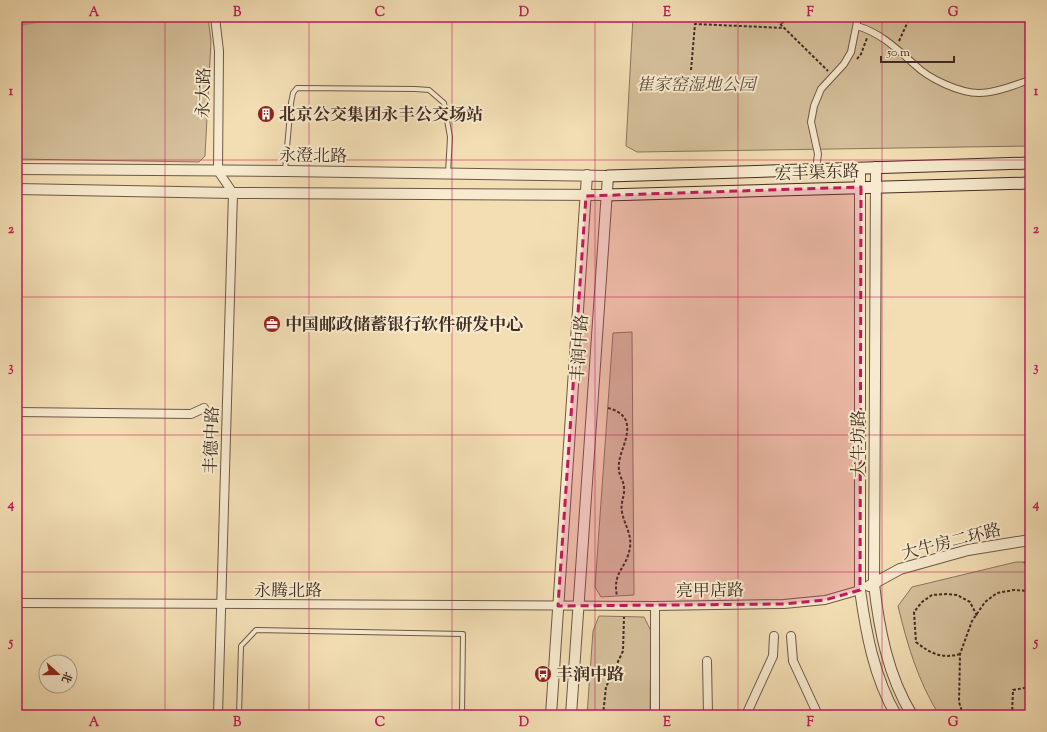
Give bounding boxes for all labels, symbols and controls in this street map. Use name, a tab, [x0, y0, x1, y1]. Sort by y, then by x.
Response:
text: A	[89, 4, 100, 22]
text: B	[233, 4, 242, 22]
text: C	[375, 4, 385, 22]
text: D	[519, 4, 529, 22]
text: E	[663, 4, 671, 22]
text: F	[806, 4, 814, 22]
text: G	[948, 4, 959, 22]
scale bar	[881, 38, 954, 64]
text: 50 m	[886, 44, 910, 62]
street label: 永大路	[193, 67, 217, 119]
park label: 崔家窑湿地公园	[637, 74, 758, 98]
text: 1	[9, 83, 14, 101]
text: 1	[1034, 83, 1039, 101]
building icon: 北京公交集团永丰公交场站	[256, 104, 276, 124]
place label: 北京公交集团永丰公交场站	[279, 104, 483, 128]
street label: 永澄北路	[279, 144, 347, 170]
street label: 宏丰渠东路	[774, 161, 860, 187]
text: 2	[8, 221, 15, 239]
text: 2	[1033, 221, 1040, 239]
street label: 丰润中路	[567, 313, 595, 383]
office icon: 中国邮政储蓄银行软件研发中心	[262, 314, 282, 334]
place label: 中国邮政储蓄银行软件研发中心	[285, 314, 523, 338]
text: 3	[8, 359, 14, 377]
text: 3	[1033, 359, 1039, 377]
street label: 丰德中路	[200, 406, 226, 474]
street label: 大牛坊路	[848, 410, 872, 478]
text: 4	[7, 496, 15, 514]
text: 4	[1032, 496, 1040, 514]
street label: 大牛房二环路	[899, 519, 1004, 567]
street label: 亮甲店路	[676, 579, 744, 605]
street label: 永腾北路	[254, 580, 322, 604]
text: 5	[8, 634, 14, 652]
text: 5	[1033, 634, 1039, 652]
north arrow	[38, 654, 78, 694]
bus stop icon: 丰润中路	[533, 664, 553, 684]
place label: 丰润中路	[556, 664, 624, 688]
text: 北	[57, 669, 76, 685]
text: A	[89, 714, 100, 732]
text: B	[233, 714, 242, 732]
text: C	[375, 714, 385, 732]
text: D	[519, 714, 529, 732]
text: E	[663, 714, 671, 732]
text: F	[806, 714, 814, 732]
text: G	[948, 714, 959, 732]

